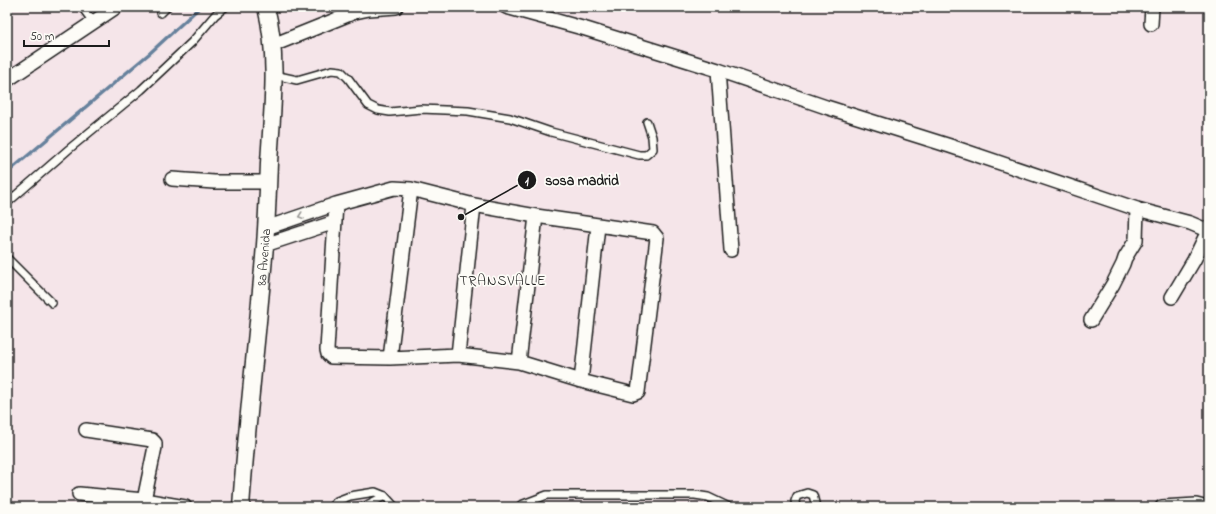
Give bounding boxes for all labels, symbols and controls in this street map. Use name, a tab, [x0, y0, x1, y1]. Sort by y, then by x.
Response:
scale bar	[24, 22, 109, 48]
text: 50 m	[30, 28, 54, 46]
callout: sosa madrid	[517, 167, 627, 193]
text: sosa madrid	[545, 171, 619, 192]
text: 1	[525, 173, 529, 191]
one-way arrow	[298, 211, 305, 220]
street label: 8a Avenida	[252, 228, 276, 287]
district label: TRANSVALLE	[460, 271, 546, 292]

